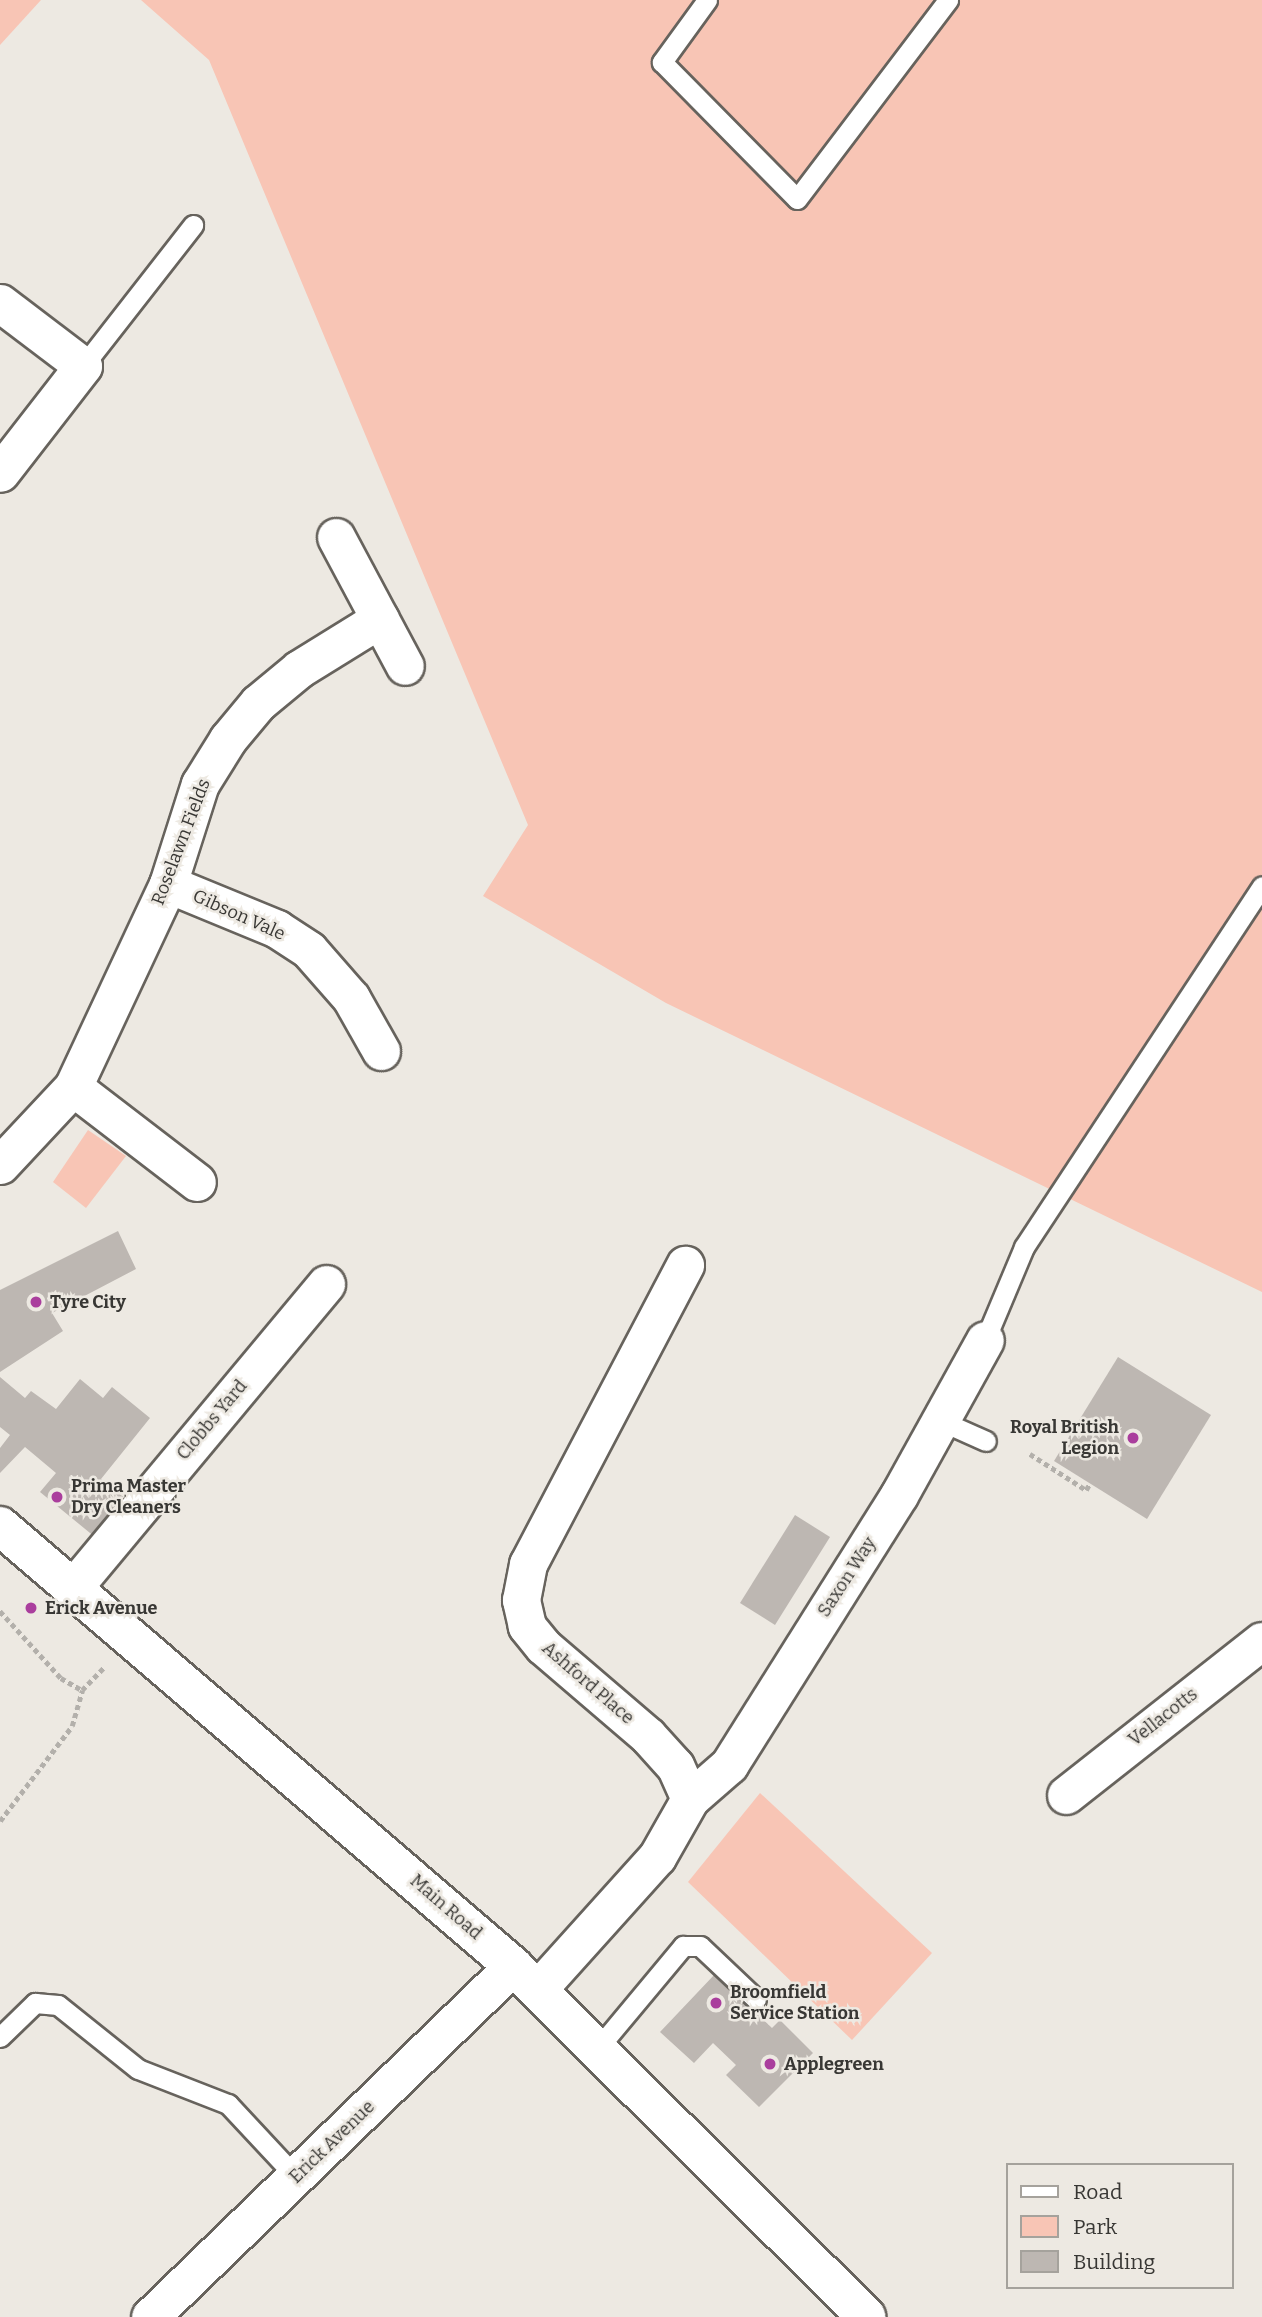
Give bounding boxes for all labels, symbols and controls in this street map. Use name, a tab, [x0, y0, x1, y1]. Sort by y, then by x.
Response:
street label: Roselawn Fields	[147, 776, 215, 908]
street label: Gibson Vale	[189, 885, 289, 945]
place label: Tyre City	[50, 1291, 126, 1313]
marker: Tyre City	[28, 1294, 44, 1310]
street label: Clobbs Yard	[172, 1376, 252, 1464]
place label: Royal British Legion	[1010, 1417, 1119, 1460]
marker: Royal British Legion	[1125, 1430, 1141, 1446]
place label: Prima Master Dry Cleaners	[71, 1476, 186, 1518]
marker: Prima Master Dry Cleaners	[49, 1489, 65, 1505]
street label: Saxon Way	[813, 1533, 881, 1621]
place label: Erick Avenue	[45, 1597, 157, 1619]
marker: Erick Avenue	[23, 1600, 39, 1616]
street label: Ashford Place	[538, 1637, 638, 1729]
street label: Vellacotts	[1124, 1683, 1202, 1751]
street label: Main Road	[406, 1870, 486, 1944]
place label: Broomfield Service Station	[730, 1982, 859, 2024]
marker: Broomfield Service Station	[708, 1995, 724, 2011]
place label: Applegreen	[784, 2053, 884, 2075]
marker: Applegreen	[762, 2056, 778, 2072]
street label: Erick Avenue	[285, 2096, 379, 2188]
legend	[1006, 2163, 1234, 2289]
text: Road	[1073, 2179, 1122, 2205]
text: Park	[1073, 2214, 1117, 2240]
text: Building	[1073, 2249, 1155, 2275]

